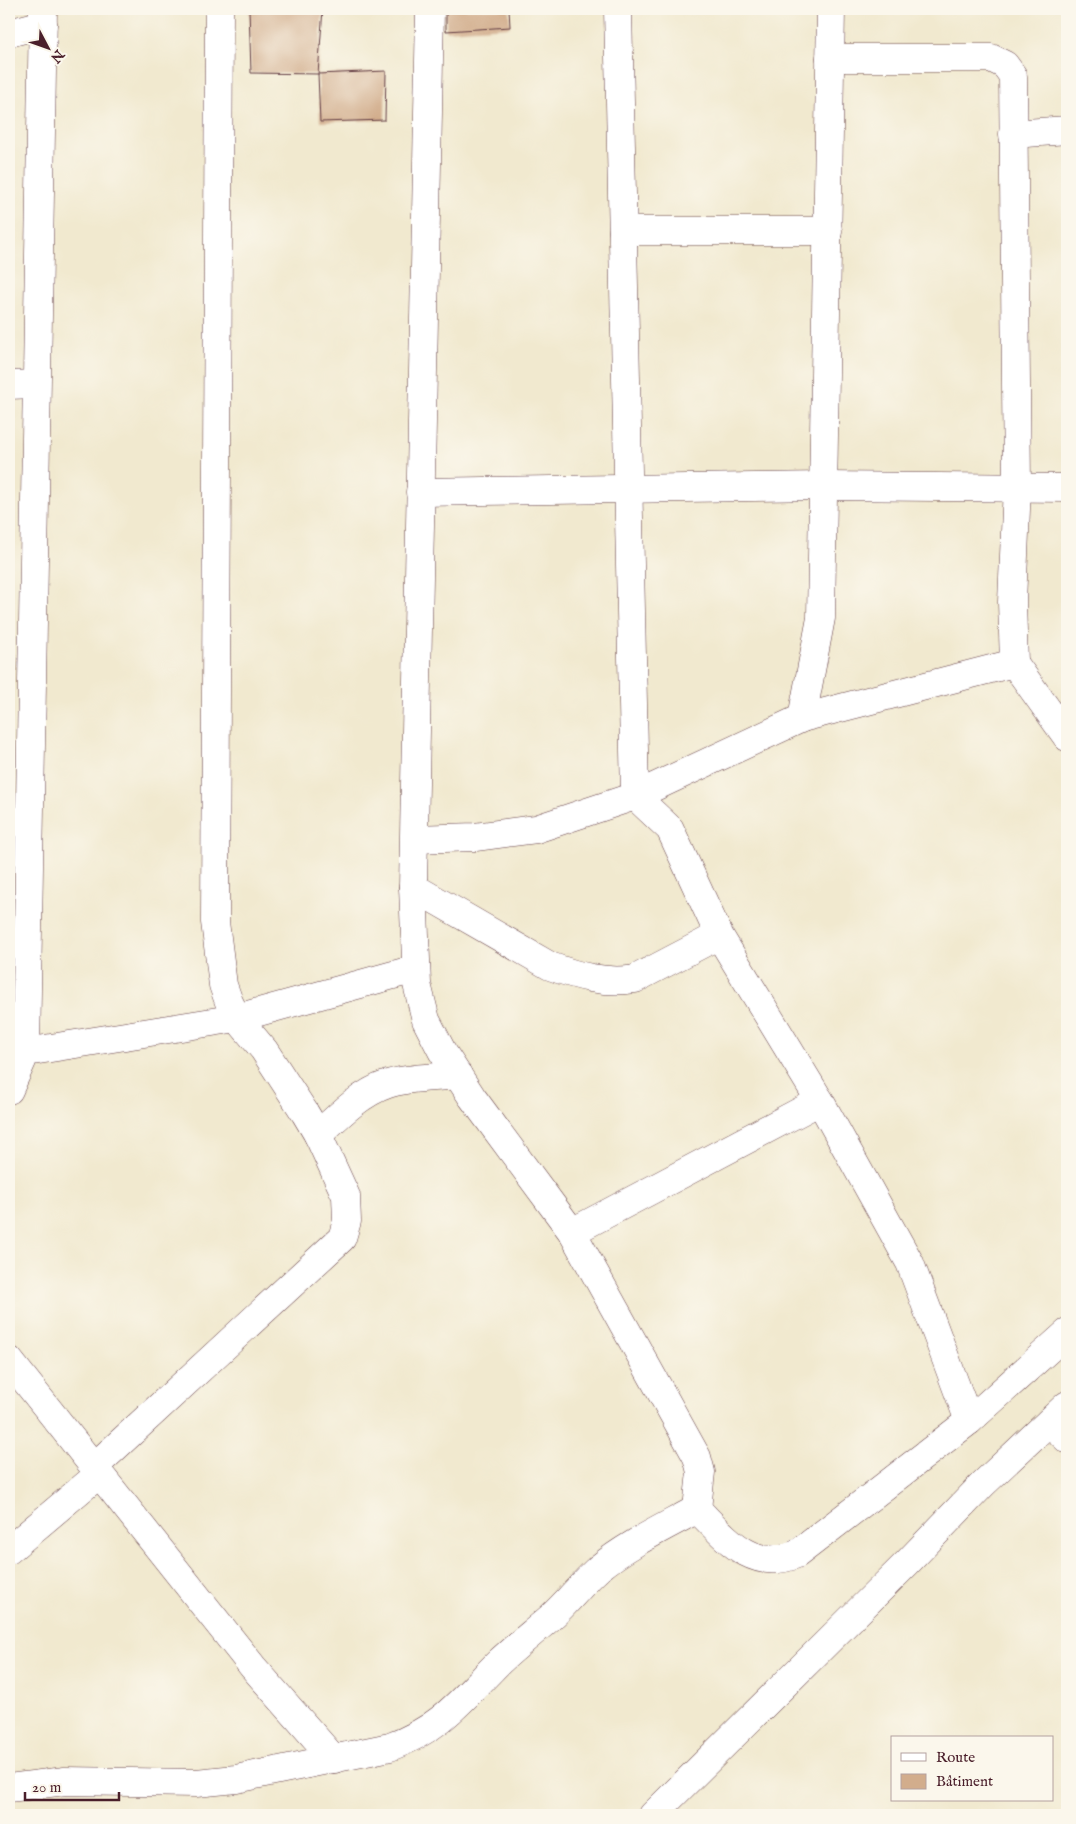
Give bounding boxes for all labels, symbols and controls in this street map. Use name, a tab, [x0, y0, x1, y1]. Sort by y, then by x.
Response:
north arrow	[22, 22, 72, 72]
text: N	[46, 45, 68, 66]
legend	[891, 1736, 1054, 1802]
text: Route	[936, 1748, 975, 1767]
scale bar	[25, 1769, 119, 1801]
text: Bâtiment	[936, 1772, 993, 1791]
text: 20 m	[32, 1778, 62, 1797]

